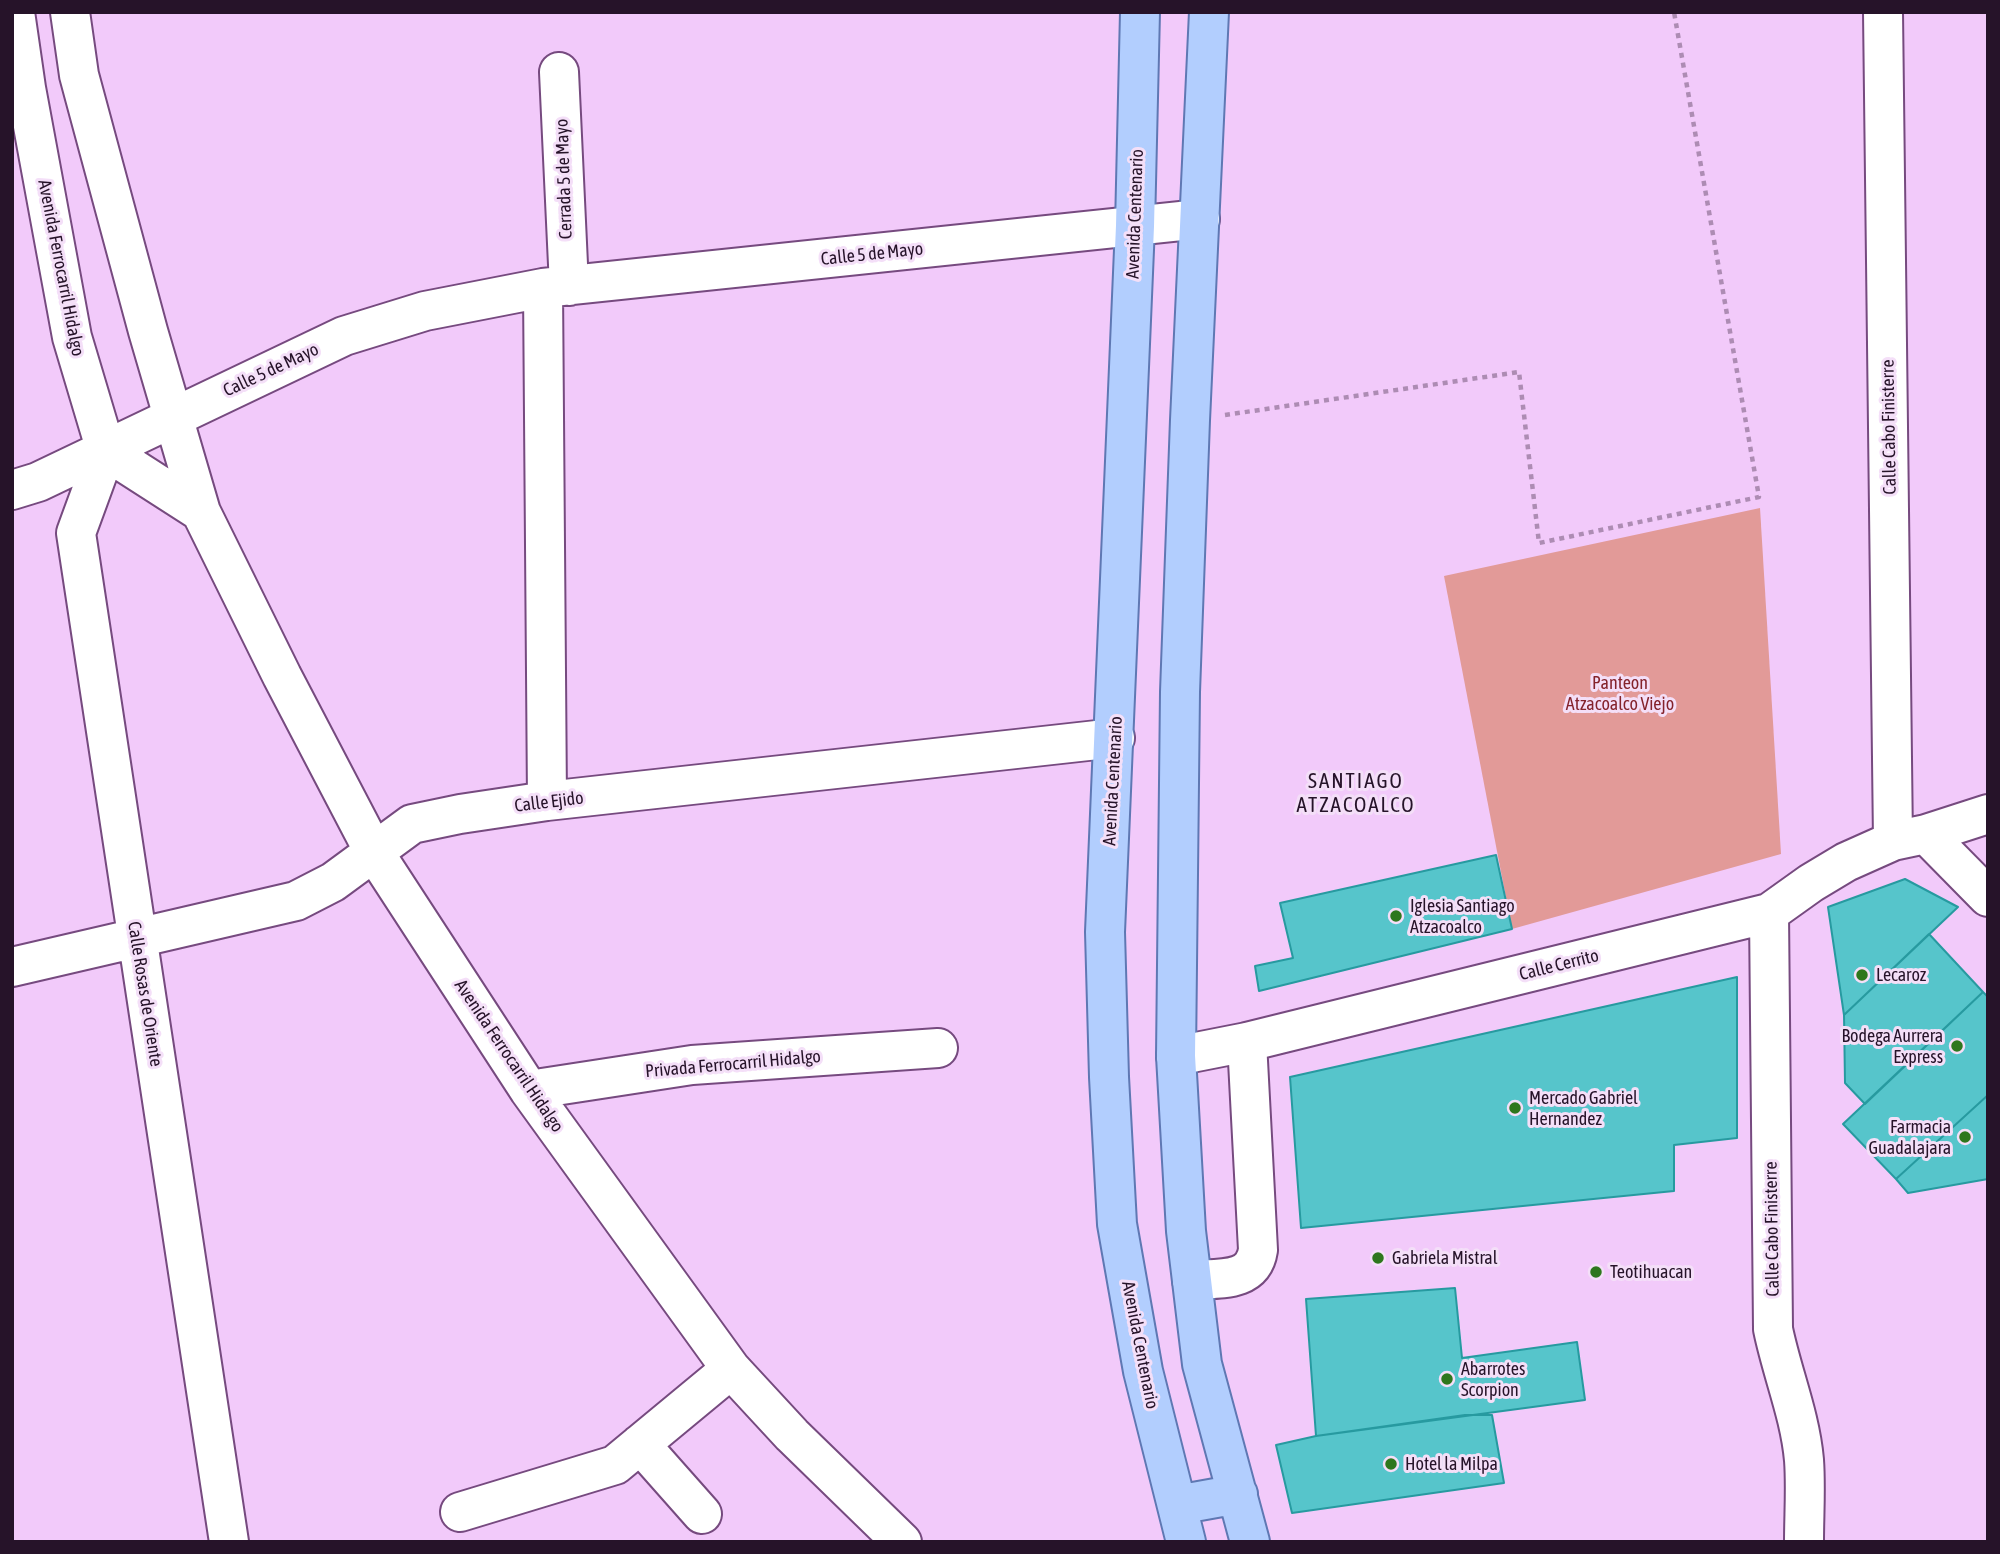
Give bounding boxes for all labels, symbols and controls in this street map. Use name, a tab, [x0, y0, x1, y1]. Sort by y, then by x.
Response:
street label: Cerrada 5 de Mayo	[551, 118, 577, 240]
street label: Avenida Centenario	[1122, 149, 1148, 279]
street label: Avenida Ferrocarril Hidalgo	[33, 178, 89, 358]
street label: Calle 5 de Mayo	[820, 238, 924, 270]
street label: Calle 5 de Mayo	[220, 339, 322, 401]
street label: Calle Cabo Finisterre	[1877, 359, 1901, 495]
park label: Panteon Atzacoalco Viejo	[1566, 672, 1674, 714]
street label: Avenida Centenario	[1099, 716, 1127, 846]
district label: SANTIAGO ATZACOALCO	[1298, 768, 1414, 818]
street label: Calle Ejido	[513, 787, 585, 817]
place label: Iglesia Santiago Atzacoalco	[1410, 895, 1515, 937]
marker: Iglesia Santiago Atzacoalco	[1388, 908, 1404, 924]
street label: Calle Rosas de Oriente	[123, 920, 167, 1068]
street label: Calle Cerrito	[1517, 945, 1601, 985]
place label: Lecaroz	[1876, 964, 1926, 986]
marker: Lecaroz	[1854, 967, 1870, 983]
street label: Avenida Ferrocarril Hidalgo	[450, 976, 568, 1136]
place label: Bodega Aurrera Express	[1841, 1025, 1943, 1068]
marker: Bodega Aurrera Express	[1949, 1038, 1965, 1054]
street label: Privada Ferrocarril Hidalgo	[644, 1046, 822, 1082]
place label: Mercado Gabriel Hernandez	[1529, 1087, 1638, 1130]
marker: Mercado Gabriel Hernandez	[1507, 1100, 1523, 1116]
place label: Farmacia Guadalajara	[1869, 1116, 1951, 1158]
marker: Farmacia Guadalajara	[1957, 1129, 1973, 1145]
street label: Calle Cabo Finisterre	[1760, 1161, 1784, 1297]
place label: Gabriela Mistral	[1392, 1247, 1497, 1269]
marker: Gabriela Mistral	[1370, 1250, 1386, 1266]
place label: Teotihuacan	[1610, 1261, 1692, 1283]
marker: Teotihuacan	[1588, 1264, 1604, 1280]
street label: Avenida Centenario	[1117, 1279, 1163, 1411]
place label: Abarrotes Scorpion	[1461, 1358, 1525, 1400]
marker: Abarrotes Scorpion	[1439, 1371, 1455, 1387]
place label: Hotel la Milpa	[1405, 1453, 1498, 1475]
marker: Hotel la Milpa	[1383, 1456, 1399, 1472]

